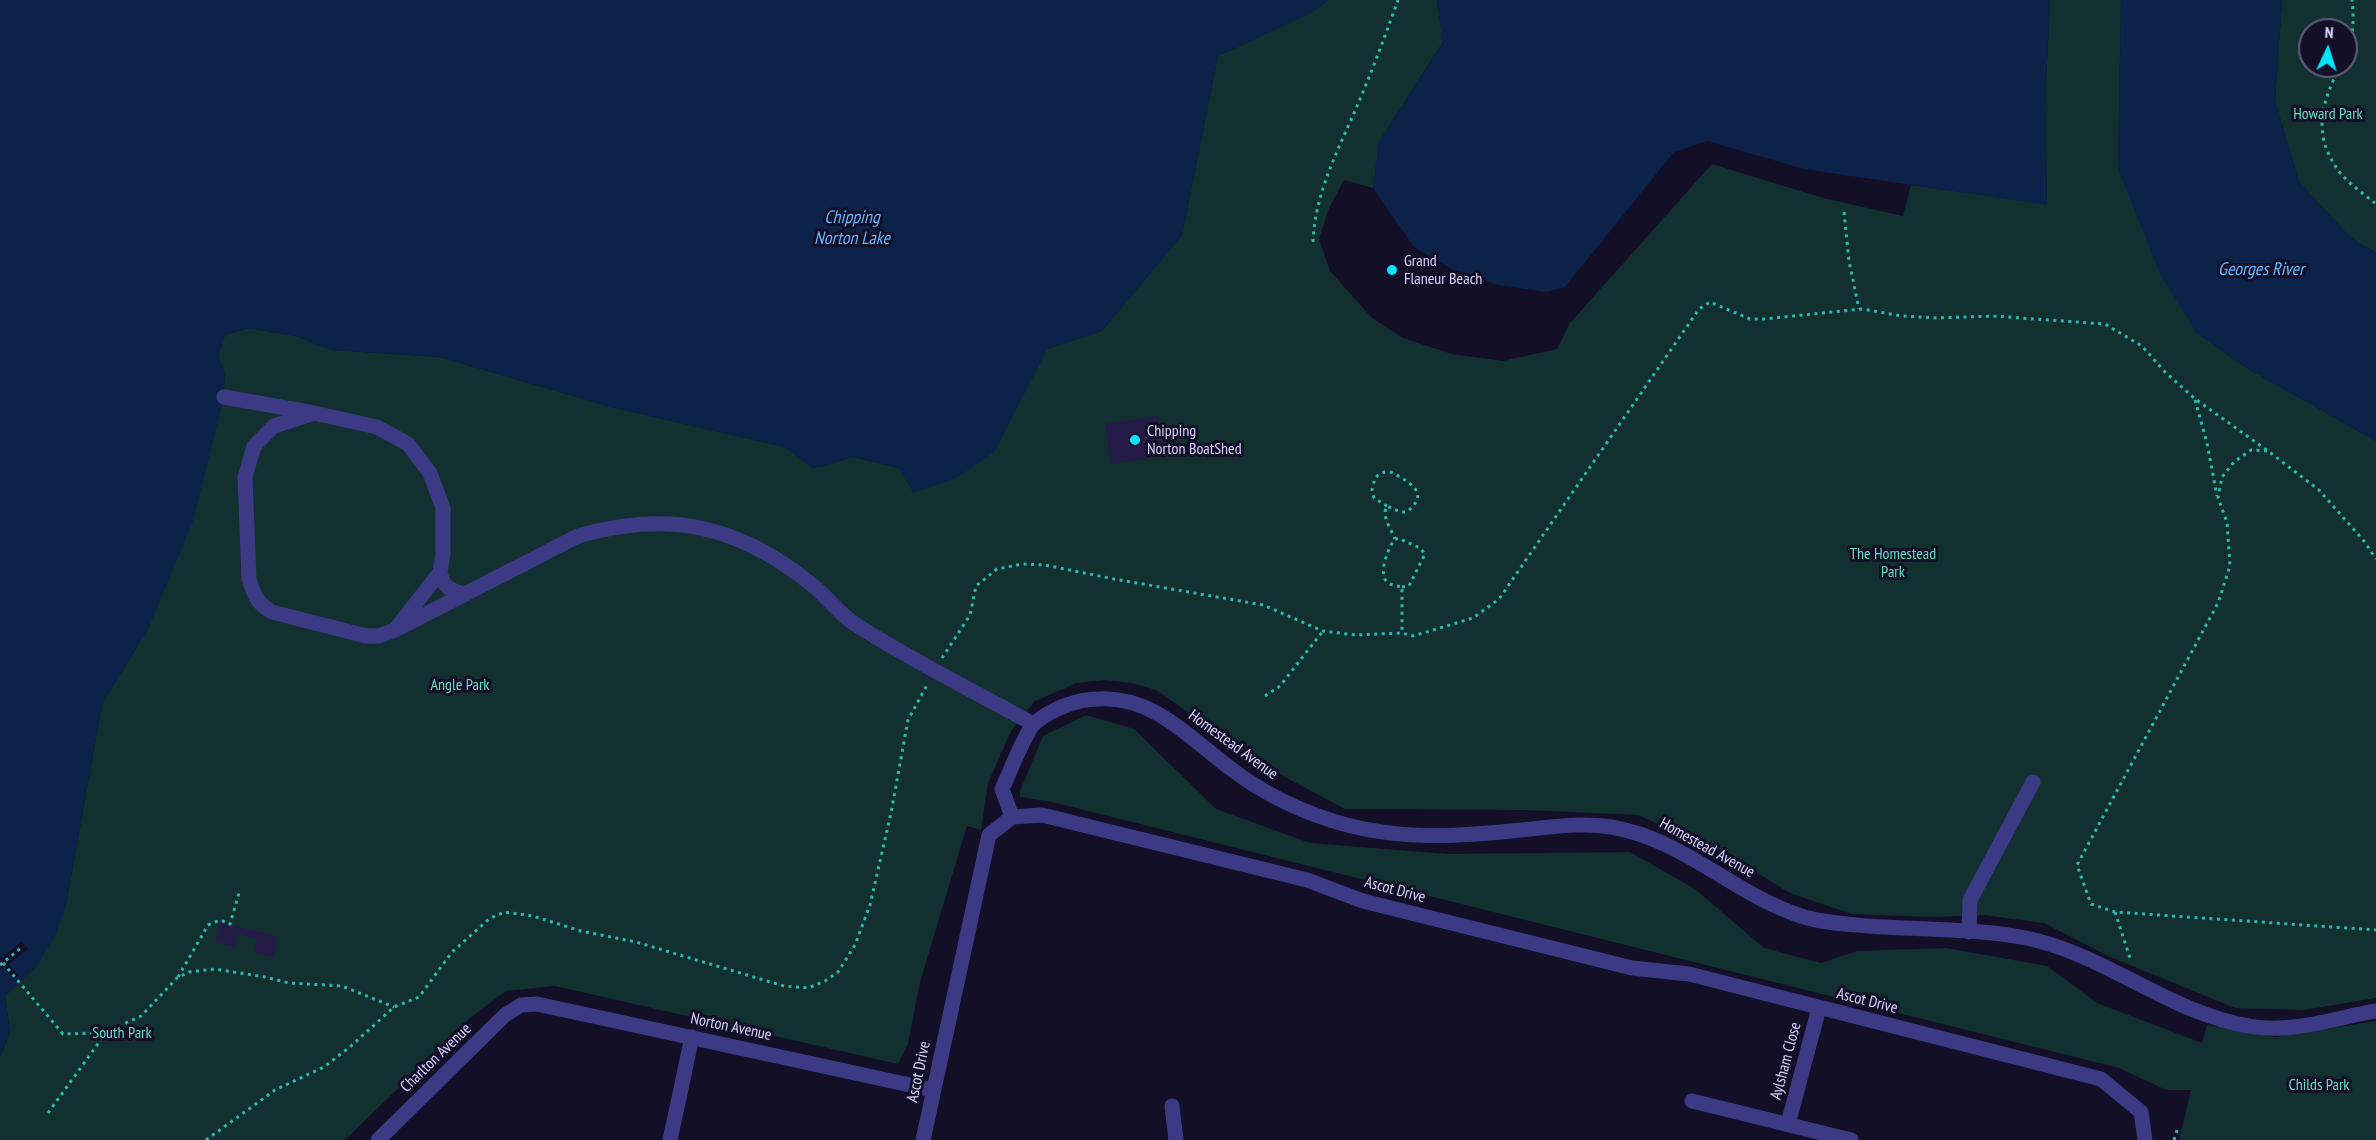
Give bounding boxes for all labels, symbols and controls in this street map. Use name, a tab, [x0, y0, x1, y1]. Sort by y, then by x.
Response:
north arrow	[2298, 18, 2358, 78]
text: N	[2324, 22, 2334, 42]
park label: Howard Park	[2293, 104, 2363, 124]
water label: Chipping Norton Lake	[814, 207, 890, 250]
place label: Grand Flaneur Beach	[1404, 251, 1482, 289]
water label: Georges River	[2218, 259, 2304, 281]
marker: Grand Flaneur Beach	[1385, 263, 1399, 277]
place label: Chipping Norton BoatShed	[1147, 421, 1242, 459]
marker: Chipping Norton BoatShed	[1128, 433, 1142, 447]
park label: The Homestead Park	[1850, 544, 1936, 582]
park label: Angle Park	[430, 675, 490, 695]
street label: Homestead Avenue	[1184, 706, 1282, 784]
street label: Homestead Avenue	[1656, 814, 1758, 882]
street label: Ascot Drive	[1362, 873, 1428, 907]
street label: Ascot Drive	[1835, 984, 1899, 1018]
street label: Norton Avenue	[689, 1009, 773, 1045]
street label: Charlton Avenue	[397, 1020, 475, 1096]
street label: Aylsham Close	[1766, 1020, 1806, 1102]
park label: South Park	[92, 1023, 152, 1043]
street label: Ascot Drive	[903, 1040, 935, 1104]
park label: Childs Park	[2288, 1075, 2350, 1095]

